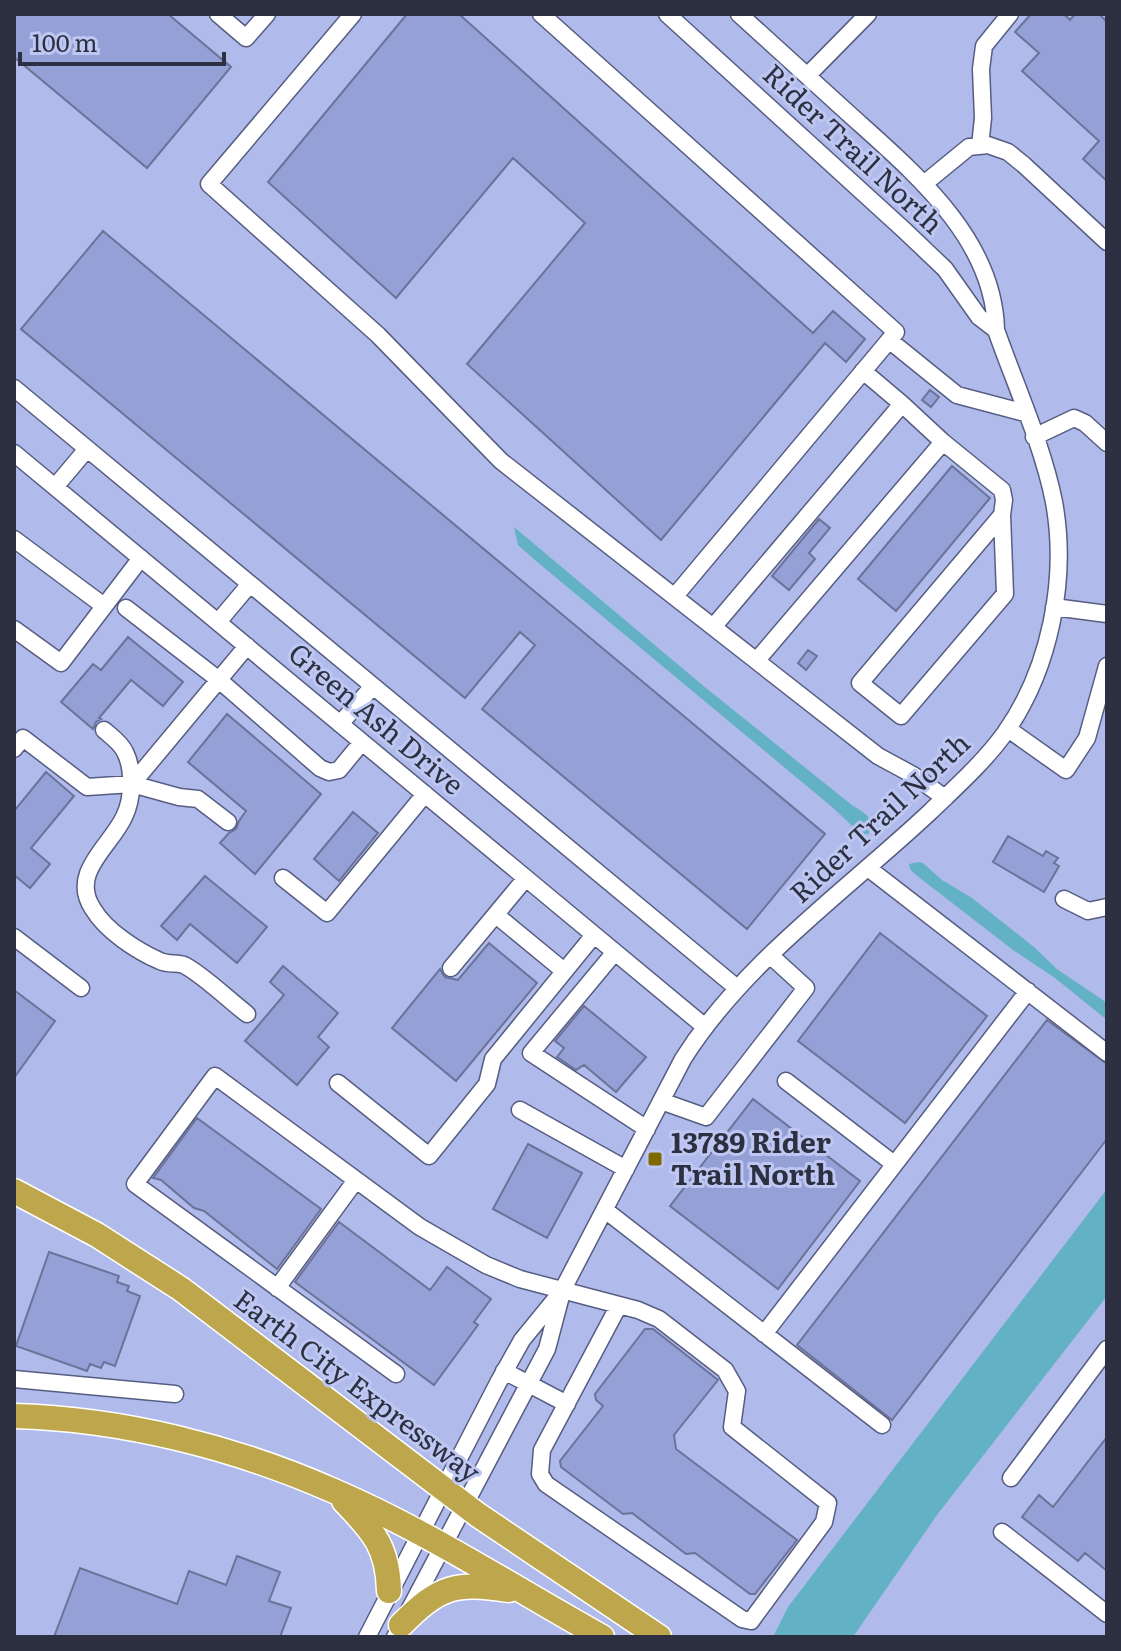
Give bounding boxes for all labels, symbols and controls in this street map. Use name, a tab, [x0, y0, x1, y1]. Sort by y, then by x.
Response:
scale bar	[20, 16, 224, 66]
text: 100 m	[32, 24, 98, 59]
street label: Rider Trail North	[755, 53, 954, 242]
street label: Green Ash Drive	[280, 631, 474, 804]
street label: Rider Trail North	[779, 722, 978, 911]
place label: 13789 Rider Trail North	[671, 1120, 835, 1194]
marker: 13789 Rider Trail North	[646, 1150, 664, 1168]
street label: Earth City Expressway	[226, 1278, 491, 1492]

